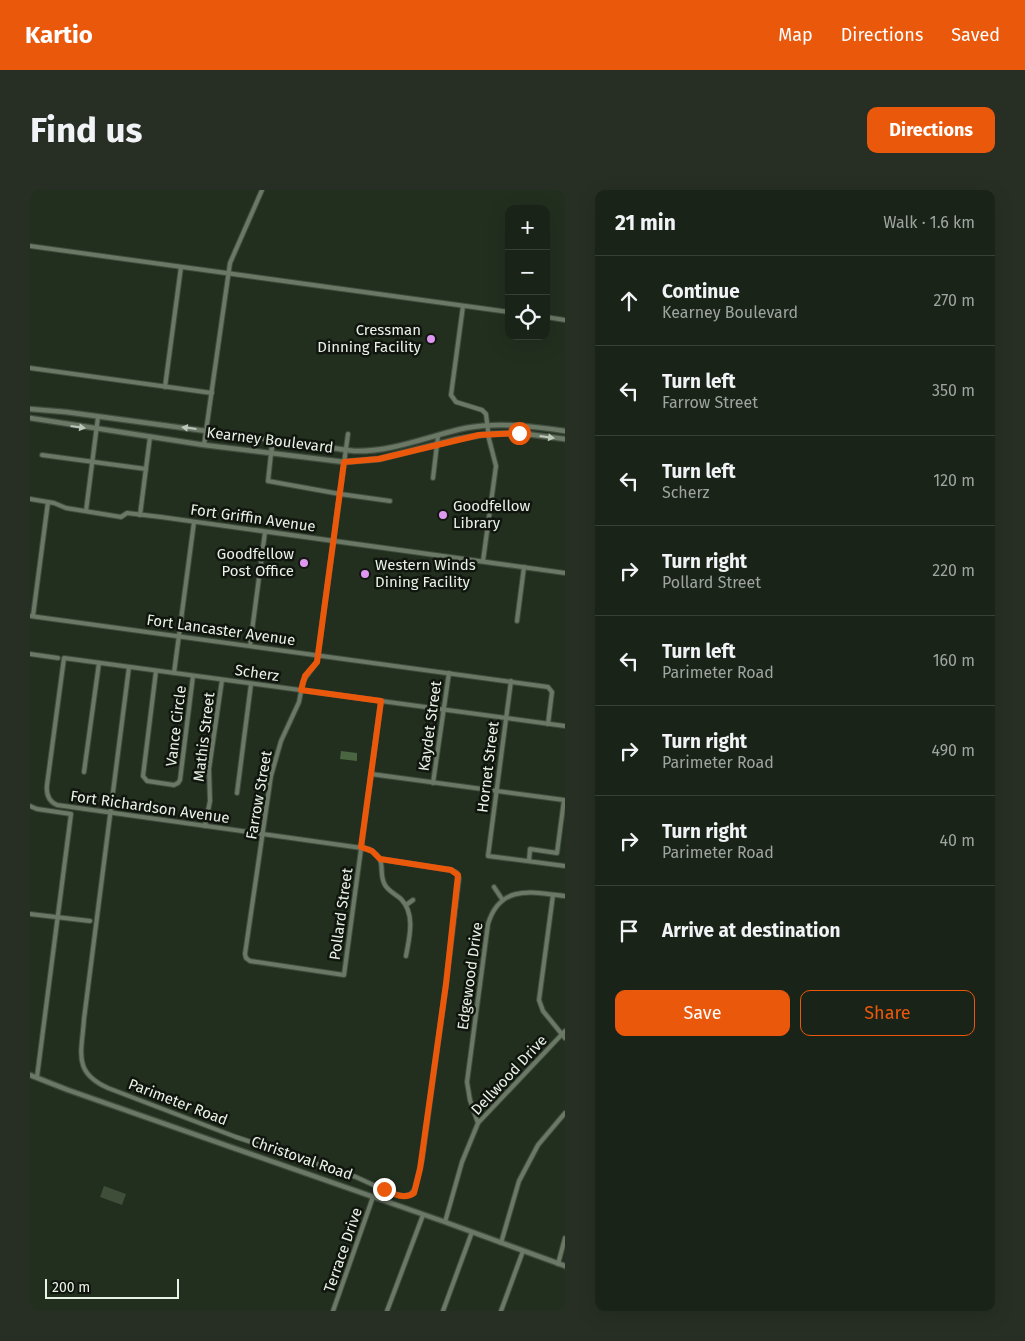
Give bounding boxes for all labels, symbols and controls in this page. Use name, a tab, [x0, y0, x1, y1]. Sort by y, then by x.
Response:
text: Kartio	[25, 21, 93, 49]
text: Map	[778, 24, 813, 46]
text: Directions	[841, 24, 923, 46]
text: Saved	[951, 24, 1000, 46]
button: Directions	[867, 107, 995, 153]
text: Find us	[30, 109, 142, 151]
map controls	[505, 205, 550, 340]
button: +	[505, 205, 550, 250]
text: 21 min	[615, 210, 676, 236]
text: Walk · 1.6 km	[883, 213, 975, 232]
button: −	[505, 250, 550, 295]
text: Continue	[662, 280, 740, 303]
icon: ahead	[615, 287, 643, 315]
text: 270 m	[933, 291, 975, 310]
button: locate	[505, 295, 550, 340]
text: Kearney Boulevard	[662, 303, 798, 322]
place label: Cressman Dinning Facility	[317, 321, 422, 356]
marker: Cressman Dinning Facility	[425, 333, 437, 345]
text: Turn left	[662, 370, 736, 393]
icon: left	[615, 377, 643, 405]
text: 350 m	[932, 381, 975, 400]
text: Farrow Street	[662, 393, 758, 412]
route start	[508, 422, 531, 445]
one-way arrow	[70, 423, 86, 431]
street label: Kearney Boulevard	[206, 423, 334, 457]
one-way arrow	[180, 424, 196, 432]
one-way arrow	[539, 433, 555, 441]
text: Turn left	[662, 460, 736, 483]
icon: left	[615, 467, 643, 495]
text: 120 m	[933, 471, 975, 490]
text: Scherz	[662, 483, 709, 502]
place label: Goodfellow Library	[453, 497, 530, 532]
street label: Fort Griffin Avenue	[189, 500, 317, 536]
marker: Goodfellow Library	[437, 509, 449, 521]
place label: Goodfellow Post Office	[217, 545, 294, 580]
text: Turn right	[662, 550, 747, 573]
place label: Western Winds Dining Facility	[375, 556, 476, 591]
marker: Goodfellow Post Office	[298, 557, 310, 569]
icon: right	[615, 557, 643, 585]
text: 220 m	[932, 561, 975, 580]
marker: Western Winds Dining Facility	[359, 568, 371, 580]
text: Pollard Street	[662, 573, 761, 592]
street label: Fort Lancaster Avenue	[145, 611, 297, 649]
text: Turn left	[662, 640, 736, 663]
icon: left	[615, 647, 643, 675]
text: 160 m	[933, 651, 975, 670]
street label: Scherz	[234, 661, 281, 685]
text: Parimeter Road	[662, 663, 774, 682]
street label: Kaydet Street	[415, 679, 445, 772]
street label: Vance Circle	[162, 685, 190, 767]
street label: Mathis Street	[190, 691, 218, 783]
street label: Hornet Street	[473, 720, 503, 814]
text: Turn right	[662, 730, 747, 753]
icon: right	[615, 737, 643, 765]
text: 490 m	[932, 741, 975, 760]
street label: Farrow Street	[242, 749, 276, 841]
text: Parimeter Road	[662, 753, 774, 772]
street label: Fort Richardson Avenue	[69, 787, 231, 827]
text: Turn right	[662, 820, 747, 843]
icon: right	[615, 827, 643, 855]
text: 40 m	[940, 831, 975, 850]
text: Parimeter Road	[662, 843, 774, 862]
street label: Pollard Street	[326, 866, 356, 961]
icon: arrive	[615, 917, 643, 945]
text: Arrive at destination	[662, 919, 841, 942]
street label: Edgewood Drive	[454, 921, 486, 1031]
button: Save	[615, 990, 790, 1036]
button: Share	[800, 990, 975, 1036]
street label: Dellwood Drive	[467, 1031, 551, 1119]
street label: Parimeter Road	[126, 1075, 230, 1129]
street label: Christoval Road	[249, 1132, 355, 1184]
route end	[373, 1178, 396, 1201]
street label: Terrace Drive	[320, 1205, 366, 1295]
scale bar	[45, 1276, 179, 1299]
text: 200 m	[52, 1279, 90, 1296]

